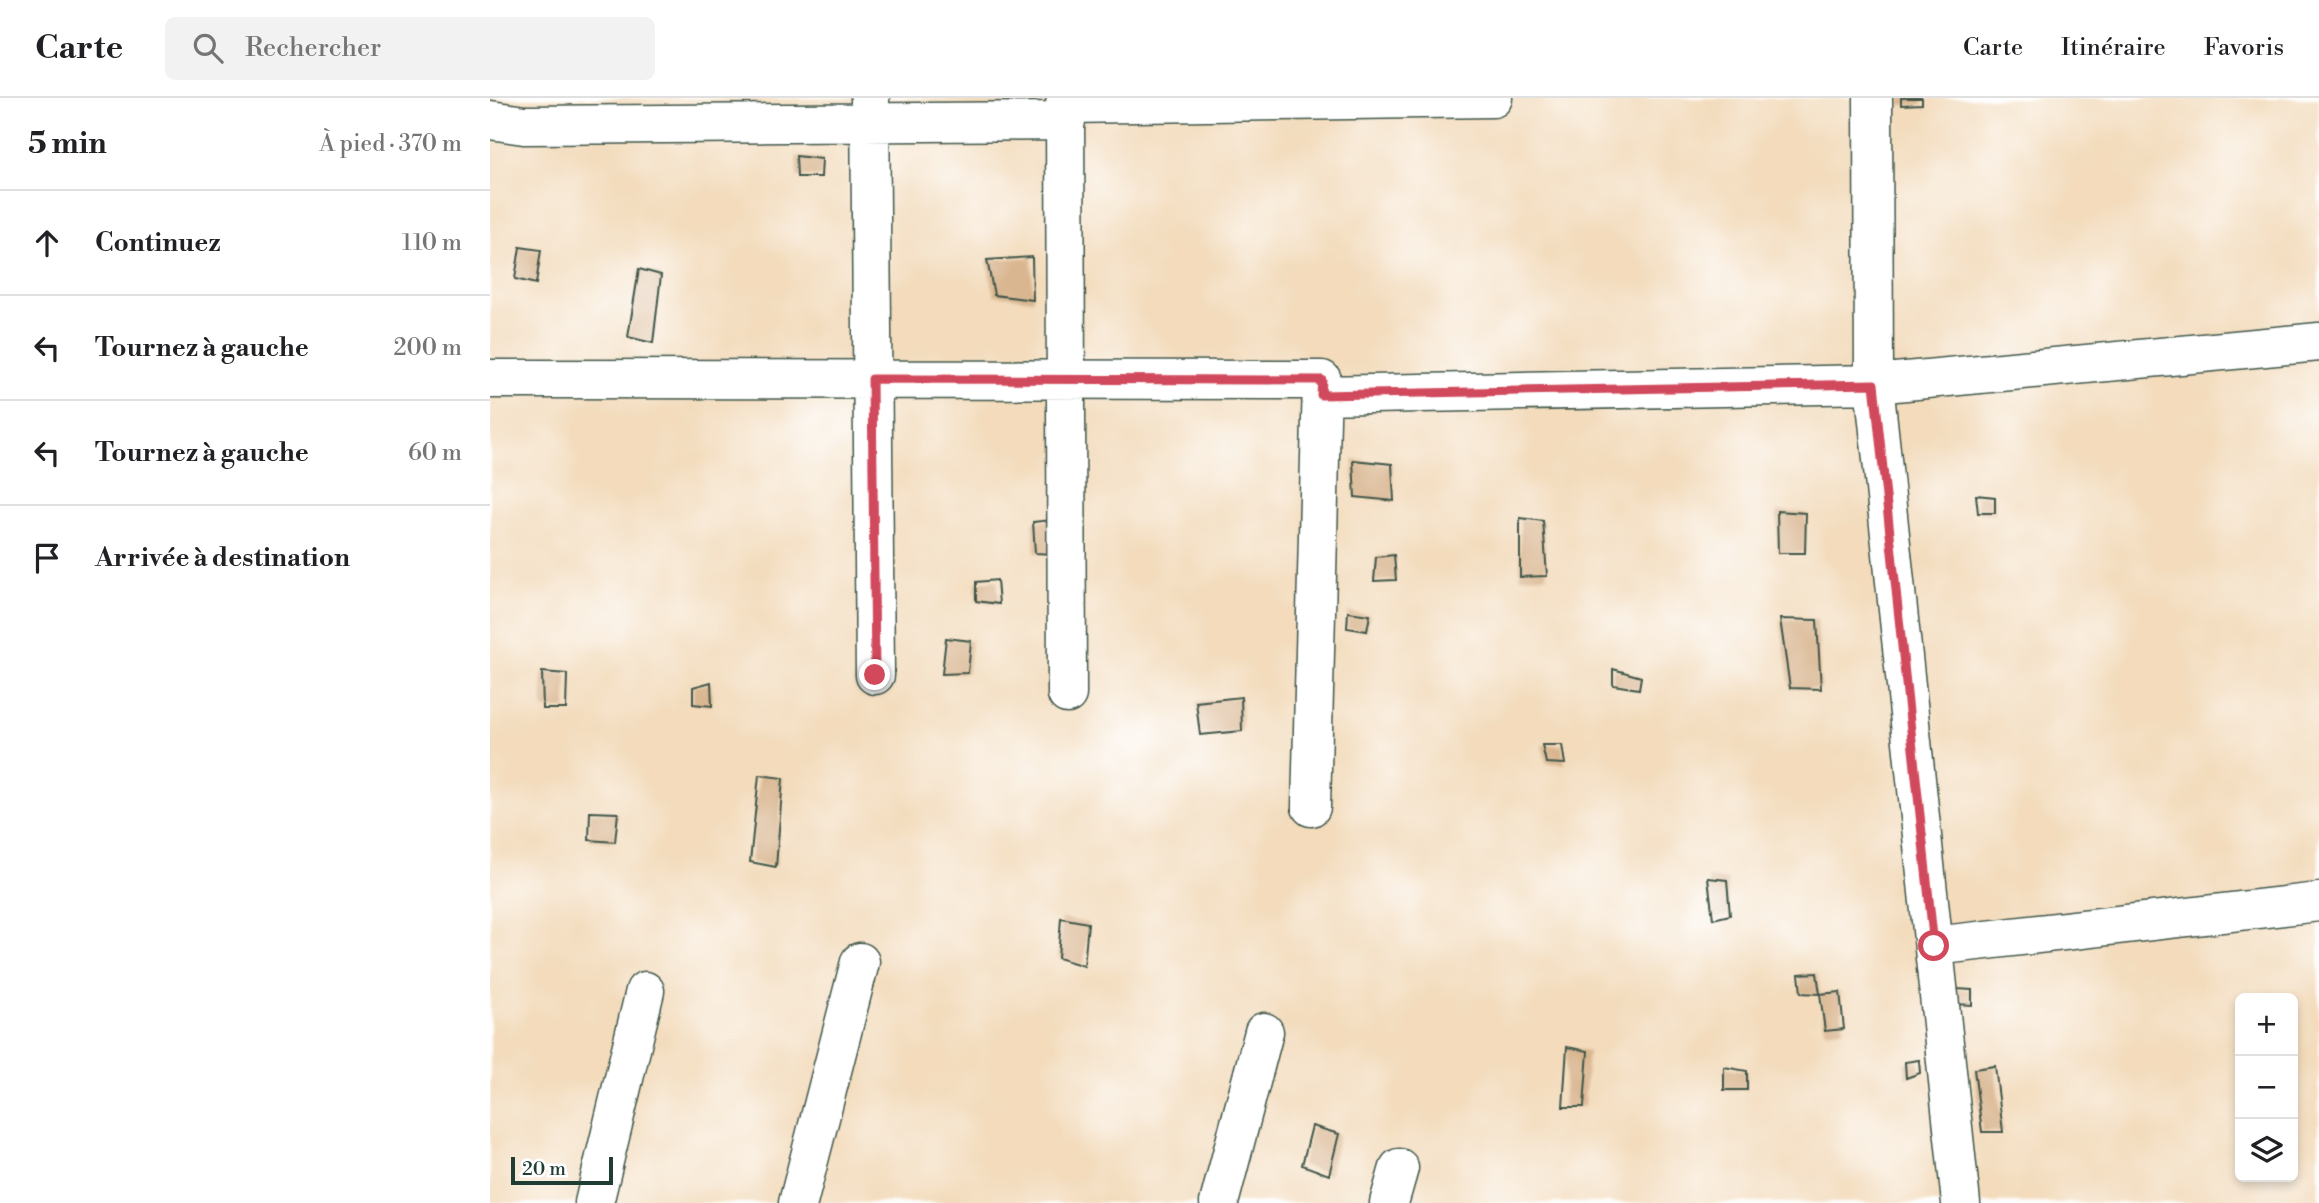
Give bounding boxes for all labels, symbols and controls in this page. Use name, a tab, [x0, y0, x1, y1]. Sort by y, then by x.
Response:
search box	[165, 17, 655, 80]
text: Carte	[35, 28, 123, 69]
icon: search	[189, 29, 227, 67]
text: Rechercher	[245, 32, 381, 64]
text: Carte	[1963, 33, 2023, 63]
text: Itinéraire	[2061, 33, 2166, 63]
text: Favoris	[2204, 33, 2284, 63]
text: 5 min	[28, 125, 107, 163]
text: À pied · 370 m	[319, 130, 462, 158]
icon: ahead	[28, 224, 66, 262]
text: Continuez	[95, 227, 221, 259]
text: 110 m	[402, 229, 462, 257]
icon: left	[28, 329, 66, 367]
text: Tournez à gauche	[95, 332, 309, 364]
text: 200 m	[394, 334, 462, 362]
icon: left	[28, 434, 66, 472]
text: Tournez à gauche	[95, 437, 309, 469]
text: 60 m	[408, 439, 462, 467]
icon: arrive	[28, 539, 66, 577]
text: Arrivée à destination	[95, 542, 350, 574]
route end	[859, 659, 890, 690]
route start	[1918, 930, 1949, 961]
map controls	[2235, 993, 2298, 1182]
button: +	[2235, 993, 2298, 1056]
button: −	[2235, 1056, 2298, 1119]
button: layers	[2235, 1119, 2298, 1182]
scale bar	[511, 1154, 612, 1186]
text: 20 m	[522, 1157, 566, 1181]

